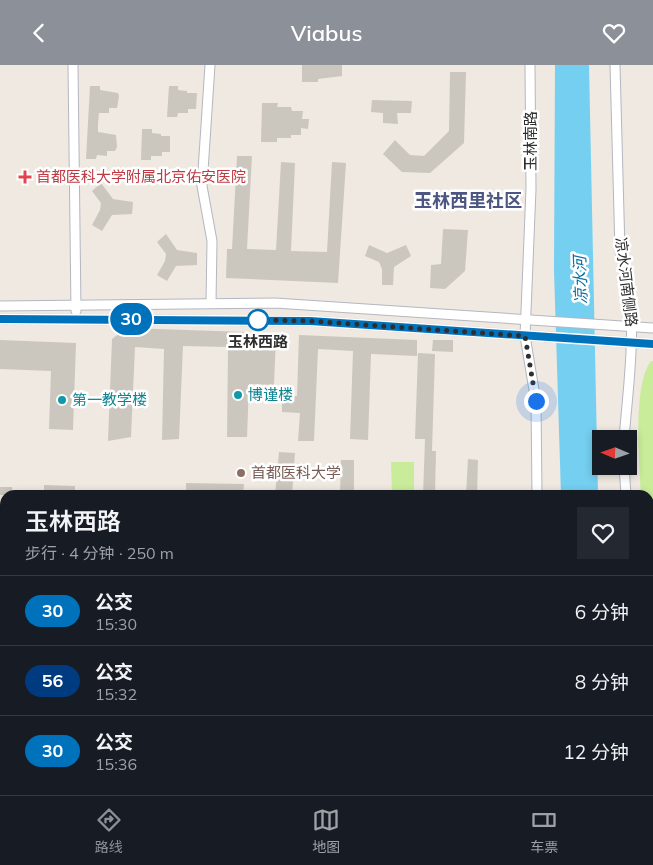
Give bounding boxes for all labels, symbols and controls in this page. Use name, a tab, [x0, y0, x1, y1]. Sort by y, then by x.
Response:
icon: back	[25, 19, 53, 47]
text: Viabus	[291, 19, 362, 47]
icon: heart	[600, 19, 628, 47]
street label: 玉林南路	[521, 111, 540, 171]
place label: 首都医科大学附属北京佑安医院	[36, 167, 246, 186]
marker: 首都医科大学附属北京佑安医院	[18, 170, 32, 184]
district label: 玉林西里社区	[414, 189, 522, 212]
street label: 凉水河南侧路	[612, 236, 641, 328]
water label: 凉水河	[569, 253, 591, 304]
line badge: 30	[108, 303, 154, 335]
text: 30	[120, 307, 142, 330]
marker: 玉林西路	[247, 309, 269, 331]
place label: 玉林西路	[228, 332, 288, 351]
place label: 博谨楼	[248, 385, 293, 404]
marker: 博谨楼	[232, 389, 244, 401]
your location	[524, 389, 549, 414]
place label: 第一教学楼	[72, 390, 147, 409]
marker: 第一教学楼	[56, 394, 68, 406]
north arrow	[592, 430, 638, 475]
map controls	[592, 430, 637, 475]
place label: 首都医科大学	[251, 463, 341, 482]
marker: 首都医科大学	[235, 467, 247, 479]
text: 玉林西路	[25, 506, 121, 536]
button: heart	[577, 507, 629, 559]
text: 步行 · 4 分钟 · 250 m	[25, 543, 174, 563]
text: 公交	[95, 590, 133, 614]
text: 30	[42, 599, 63, 622]
text: 6 分钟	[575, 600, 629, 624]
text: 15:30	[95, 614, 137, 634]
text: 公交	[95, 660, 133, 684]
text: 56	[42, 669, 63, 692]
text: 8 分钟	[575, 670, 629, 694]
text: 15:32	[95, 684, 137, 704]
text: 公交	[95, 730, 133, 754]
text: 30	[42, 739, 63, 762]
text: 12 分钟	[563, 740, 629, 764]
text: 15:36	[95, 754, 137, 774]
tab: 路线	[95, 806, 123, 856]
tab: 地图	[312, 806, 340, 856]
tab: 车票	[530, 806, 558, 856]

